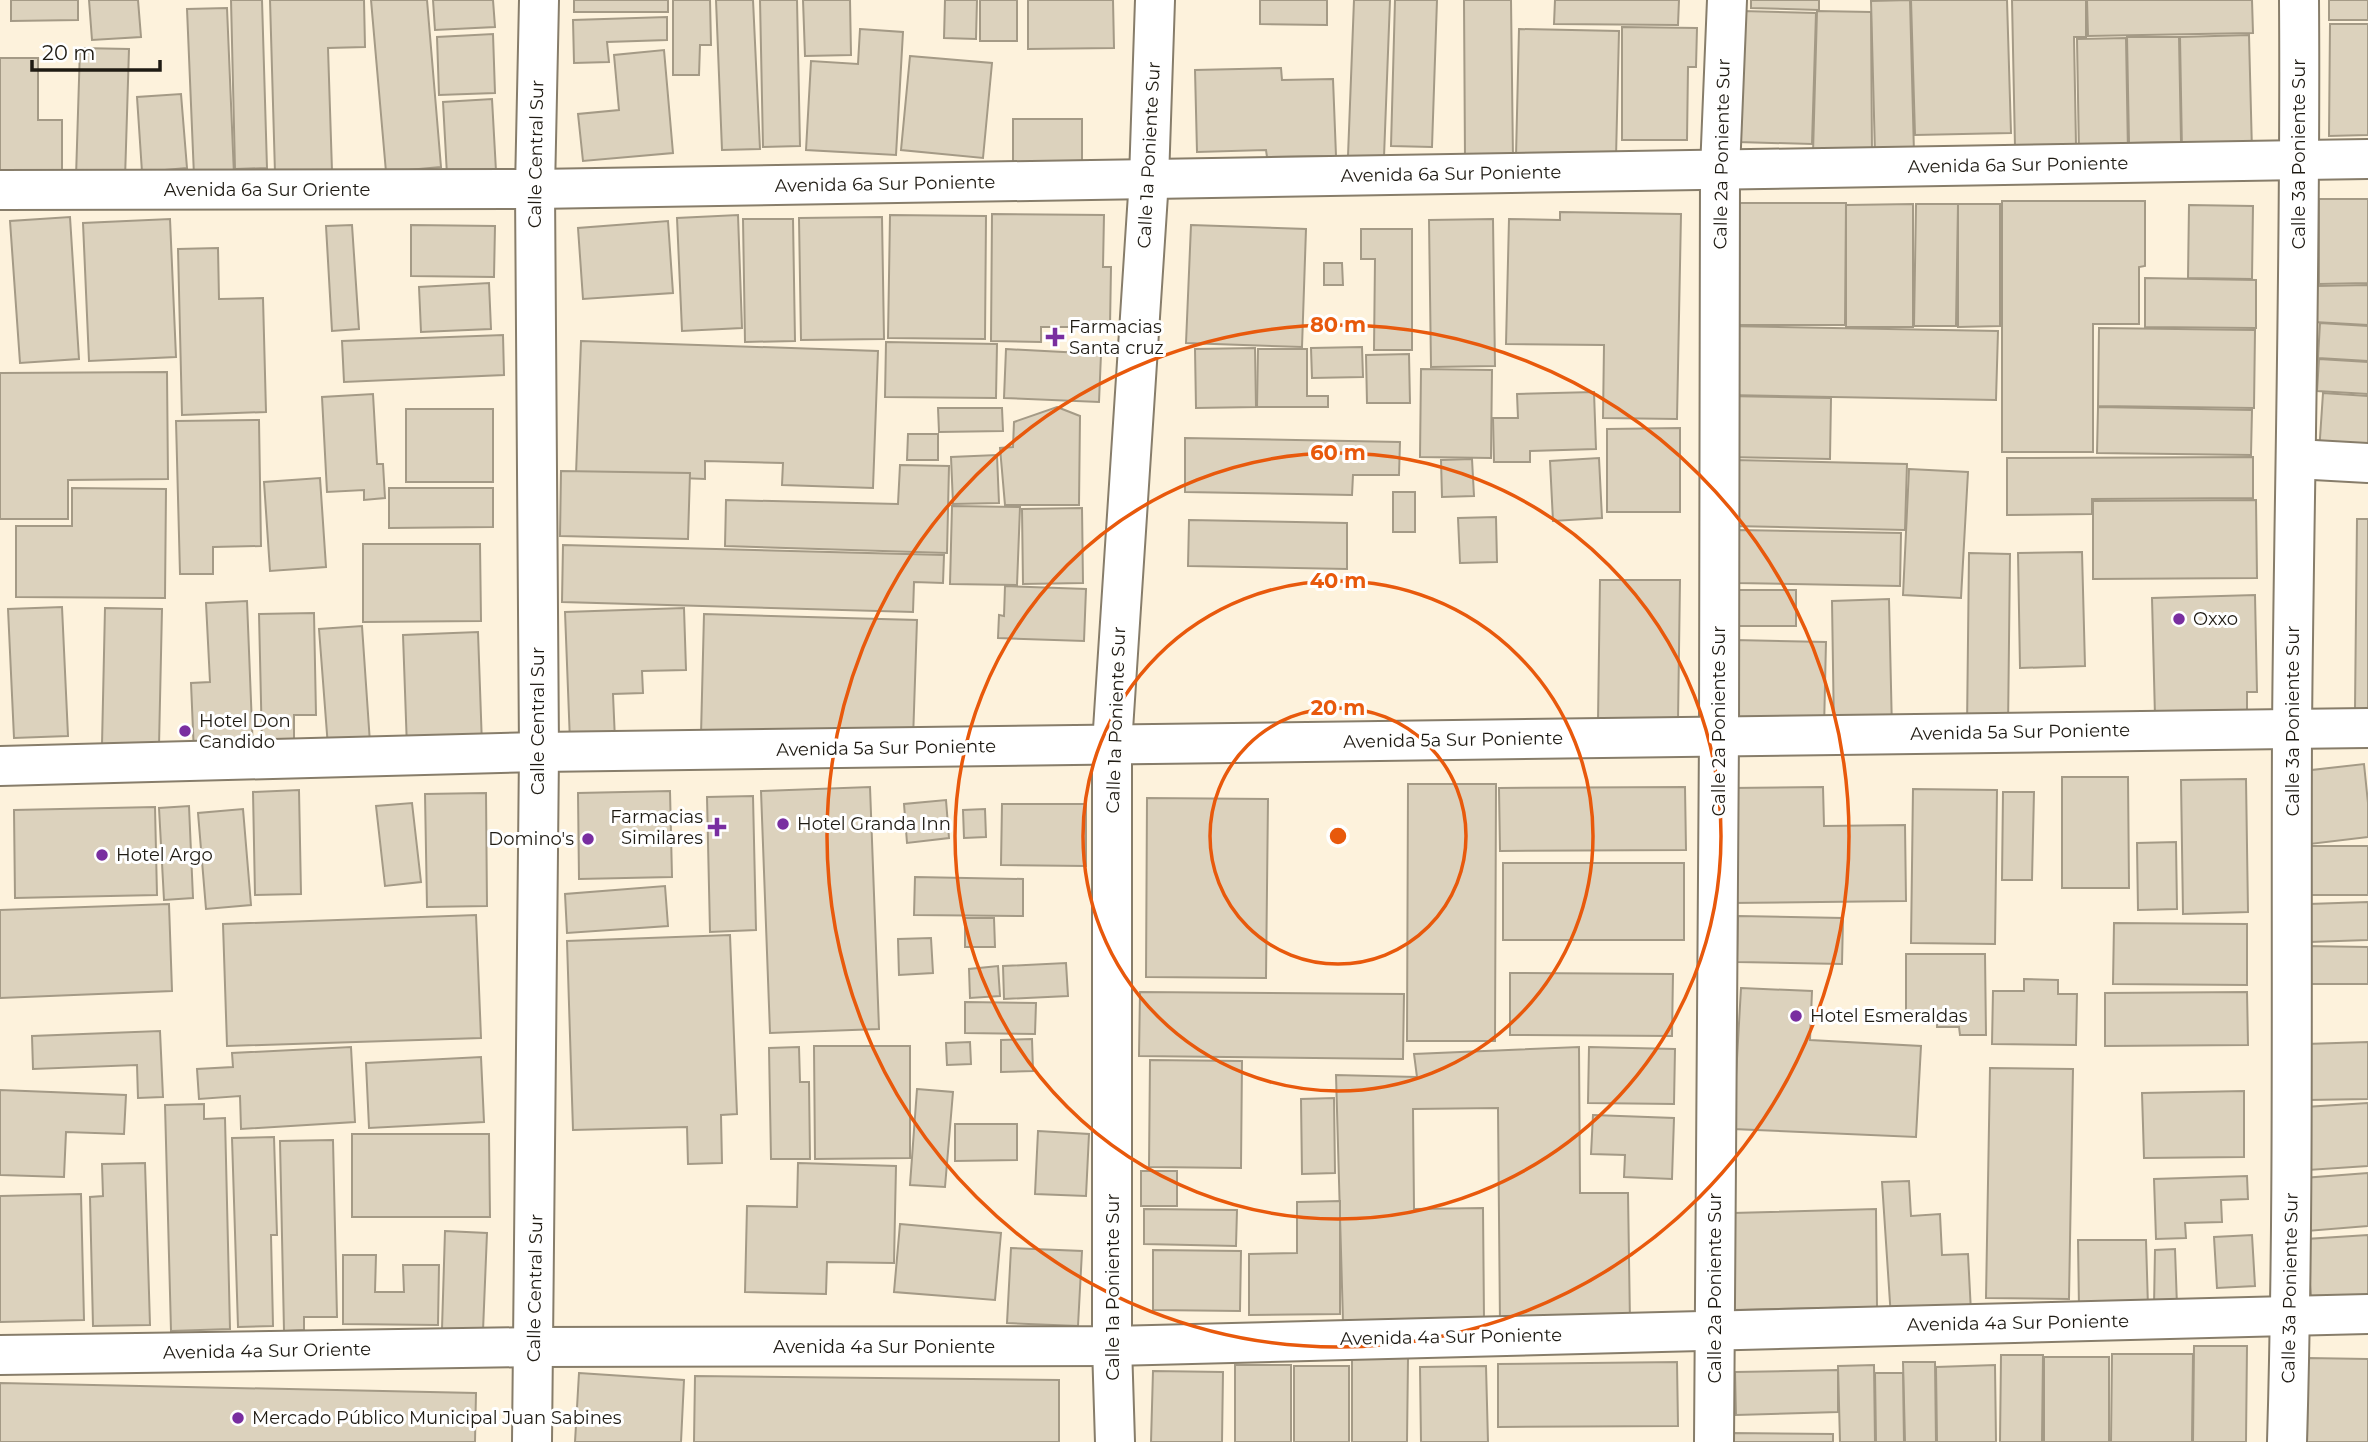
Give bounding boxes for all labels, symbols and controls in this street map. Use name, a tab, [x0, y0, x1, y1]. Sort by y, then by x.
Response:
scale bar	[32, 28, 159, 72]
text: 20 m	[42, 40, 96, 65]
street label: Calle 2a Poniente Sur	[1709, 58, 1735, 250]
street label: Calle 3a Poniente Sur	[2288, 59, 2310, 249]
street label: Calle 1a Poniente Sur	[1133, 61, 1165, 249]
street label: Calle Central Sur	[524, 80, 548, 228]
street label: Avenida 6a Sur Poniente	[1908, 152, 2129, 178]
street label: Avenida 6a Sur Poniente	[1341, 161, 1562, 187]
street label: Avenida 6a Sur Poniente	[775, 171, 996, 197]
street label: Avenida 6a Sur Oriente	[164, 179, 370, 201]
text: 80 m	[1310, 312, 1366, 337]
place label: Farmacias Santa cruz	[1069, 316, 1164, 359]
marker: Farmacias Santa cruz	[1047, 329, 1063, 345]
text: 60 m	[1310, 440, 1366, 465]
text: 40 m	[1310, 568, 1366, 593]
place label: Oxxo	[2193, 608, 2238, 630]
marker: Oxxo	[2171, 611, 2187, 627]
street label: Calle 2a Poniente Sur	[1708, 625, 1730, 817]
street label: Calle 1a Poniente Sur	[1102, 626, 1130, 814]
street label: Calle 3a Poniente Sur	[2282, 626, 2304, 816]
street label: Calle Central Sur	[527, 647, 549, 795]
text: 20 m	[1311, 695, 1365, 720]
place label: Hotel Don Candido	[199, 710, 291, 753]
street label: Avenida 5a Sur Poniente	[1910, 719, 2130, 745]
marker: Hotel Don Candido	[177, 723, 193, 739]
street label: Avenida 5a Sur Poniente	[1343, 727, 1563, 753]
street label: Avenida 5a Sur Poniente	[776, 735, 996, 761]
place label: Farmacias Similares	[610, 806, 703, 849]
place label: Hotel Granda Inn	[797, 813, 951, 835]
marker: Hotel Granda Inn	[775, 816, 791, 832]
marker: Farmacias Similares	[709, 819, 725, 835]
centre of rings	[1326, 824, 1350, 848]
place label: Domino's	[488, 828, 574, 850]
marker: Domino's	[580, 831, 596, 847]
place label: Hotel Argo	[116, 844, 213, 866]
marker: Hotel Argo	[94, 847, 110, 863]
place label: Hotel Esmeraldas	[1810, 1005, 1968, 1027]
marker: Hotel Esmeraldas	[1788, 1008, 1804, 1024]
street label: Calle 2a Poniente Sur	[1704, 1192, 1726, 1384]
street label: Calle 3a Poniente Sur	[2277, 1192, 2303, 1384]
street label: Calle 1a Poniente Sur	[1102, 1193, 1124, 1381]
street label: Calle Central Sur	[523, 1214, 547, 1362]
street label: Avenida 4a Sur Poniente	[1907, 1310, 2129, 1336]
street label: Avenida 4a Sur Poniente	[1340, 1324, 1562, 1350]
street label: Avenida 4a Sur Poniente	[773, 1336, 995, 1358]
street label: Avenida 4a Sur Oriente	[163, 1338, 371, 1364]
place label: Mercado Público Municipal Juan Sabines	[252, 1407, 622, 1429]
marker: Mercado Público Municipal Juan Sabines	[230, 1410, 246, 1426]

